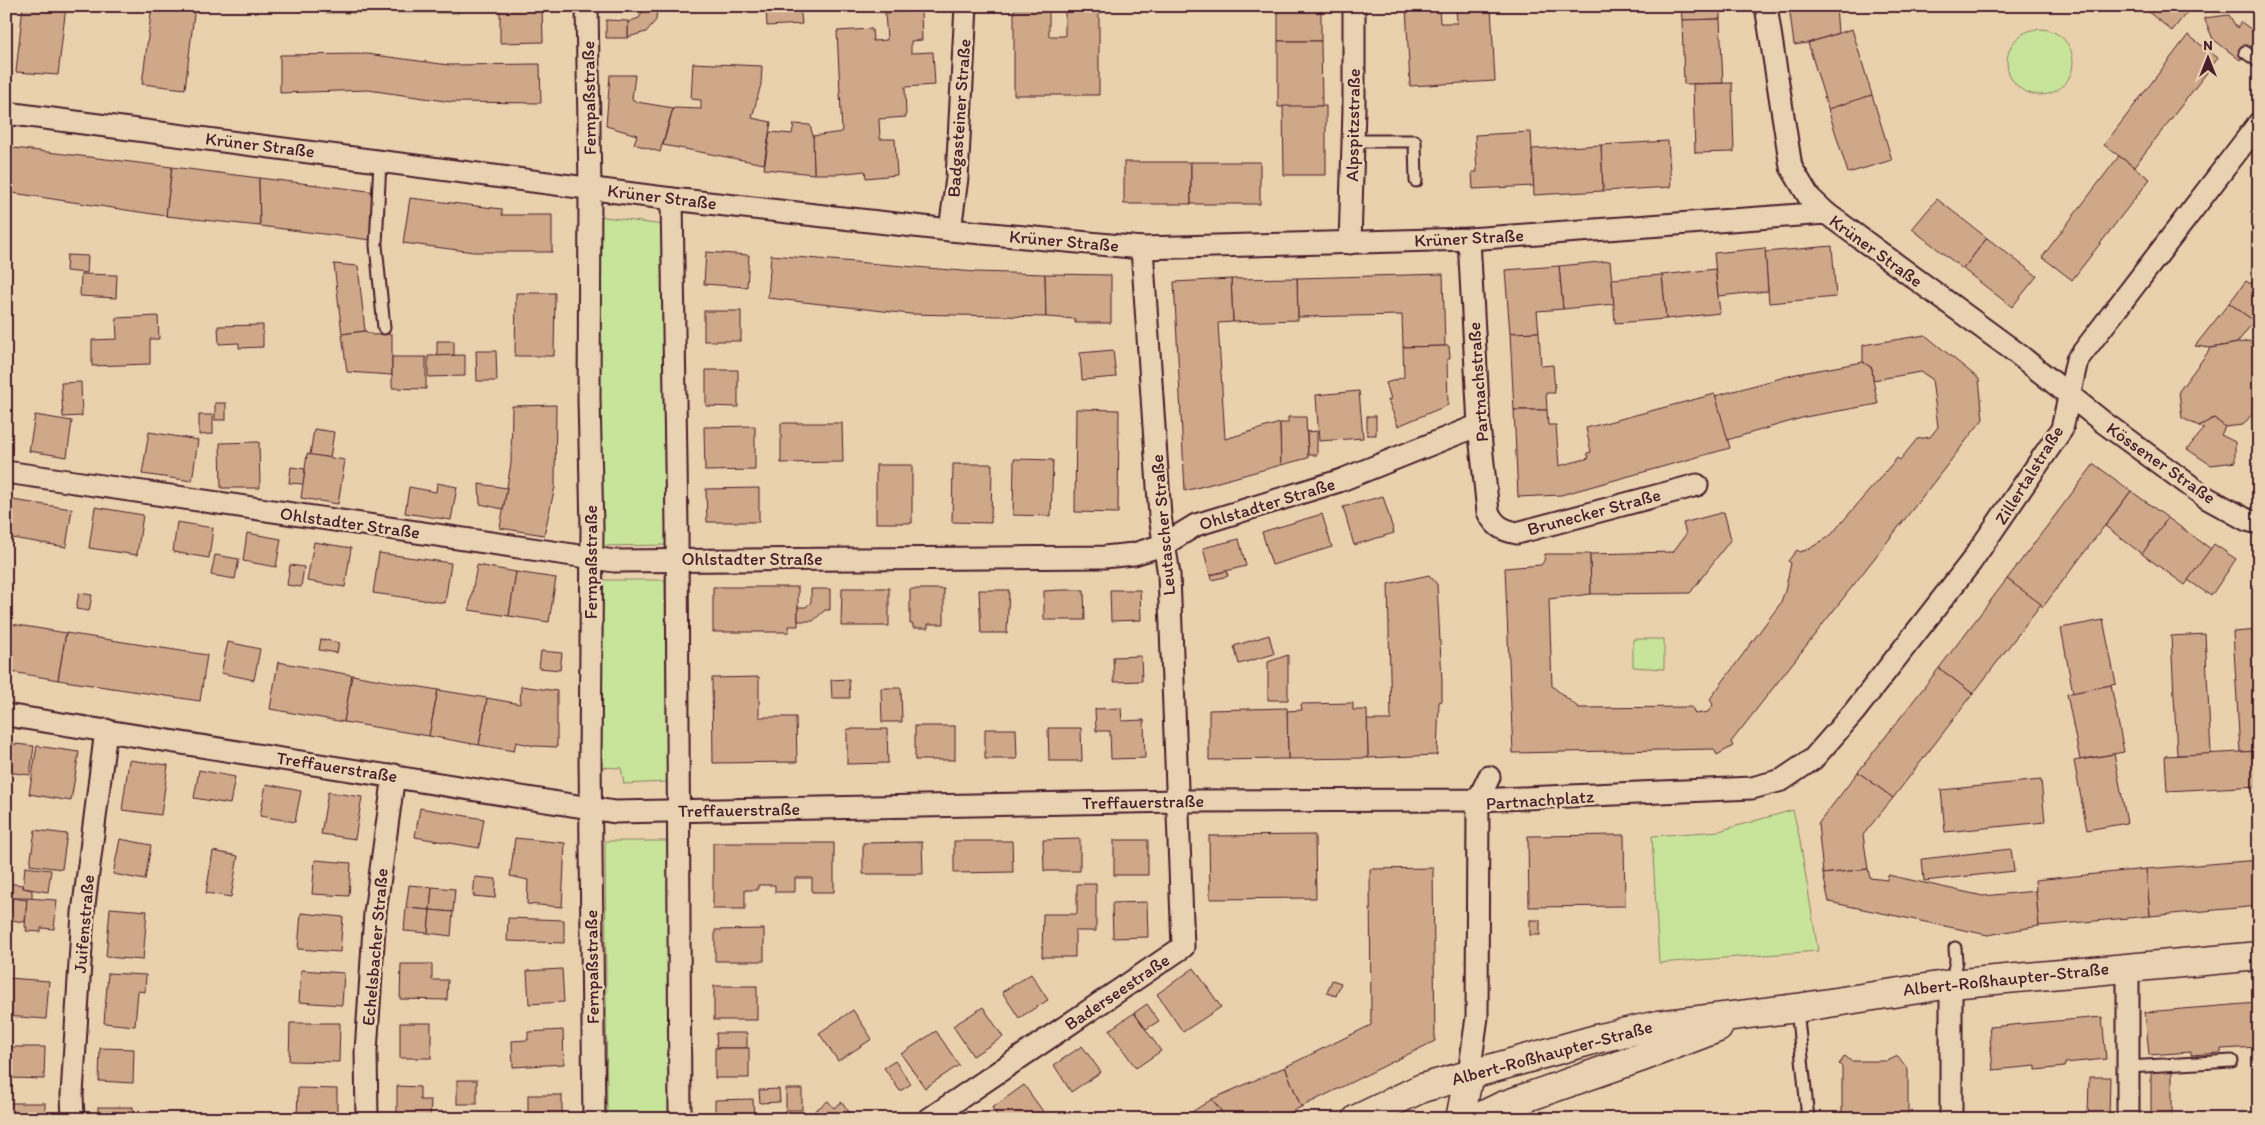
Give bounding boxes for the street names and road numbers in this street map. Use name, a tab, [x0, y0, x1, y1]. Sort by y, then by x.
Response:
street label: Badgasteiner Straße	[942, 38, 976, 198]
street label: Fernpaßstraße	[577, 41, 601, 155]
street label: Alpspitzstraße	[1341, 68, 1365, 182]
street label: Krüner Straße	[204, 127, 316, 163]
street label: Krüner Straße	[606, 179, 718, 215]
street label: Krüner Straße	[1825, 210, 1927, 292]
street label: Krüner Straße	[1413, 224, 1525, 252]
street label: Krüner Straße	[1008, 225, 1120, 257]
street label: Partnachstraße	[1463, 321, 1493, 443]
street label: Kössener Straße	[2102, 417, 2220, 509]
street label: Zillertalstraße	[1990, 421, 2068, 529]
street label: Leutascher Straße	[1146, 453, 1180, 597]
street label: Ohlstadter Straße	[1196, 473, 1338, 535]
street label: Brunecker Straße	[1525, 484, 1663, 540]
street label: Ohlstadter Straße	[279, 502, 421, 544]
street label: Fernpaßstraße	[580, 505, 602, 619]
street label: Ohlstadter Straße	[681, 548, 823, 570]
street label: Treffauerstraße	[275, 747, 399, 787]
street label: Partnachplatz	[1485, 785, 1596, 815]
street label: Treffauerstraße	[1082, 790, 1204, 814]
street label: Treffauerstraße	[678, 798, 800, 822]
street label: Echelsbacher Straße	[357, 867, 393, 1027]
street label: Juifenstraße	[69, 874, 99, 974]
street label: Fernpaßstraße	[580, 910, 604, 1024]
street label: Baderseestraße	[1060, 949, 1174, 1035]
street label: Albert-Roßhaupter-Straße	[1902, 957, 2110, 1001]
street label: Albert-Roßhaupter-Straße	[1449, 1016, 1655, 1090]

